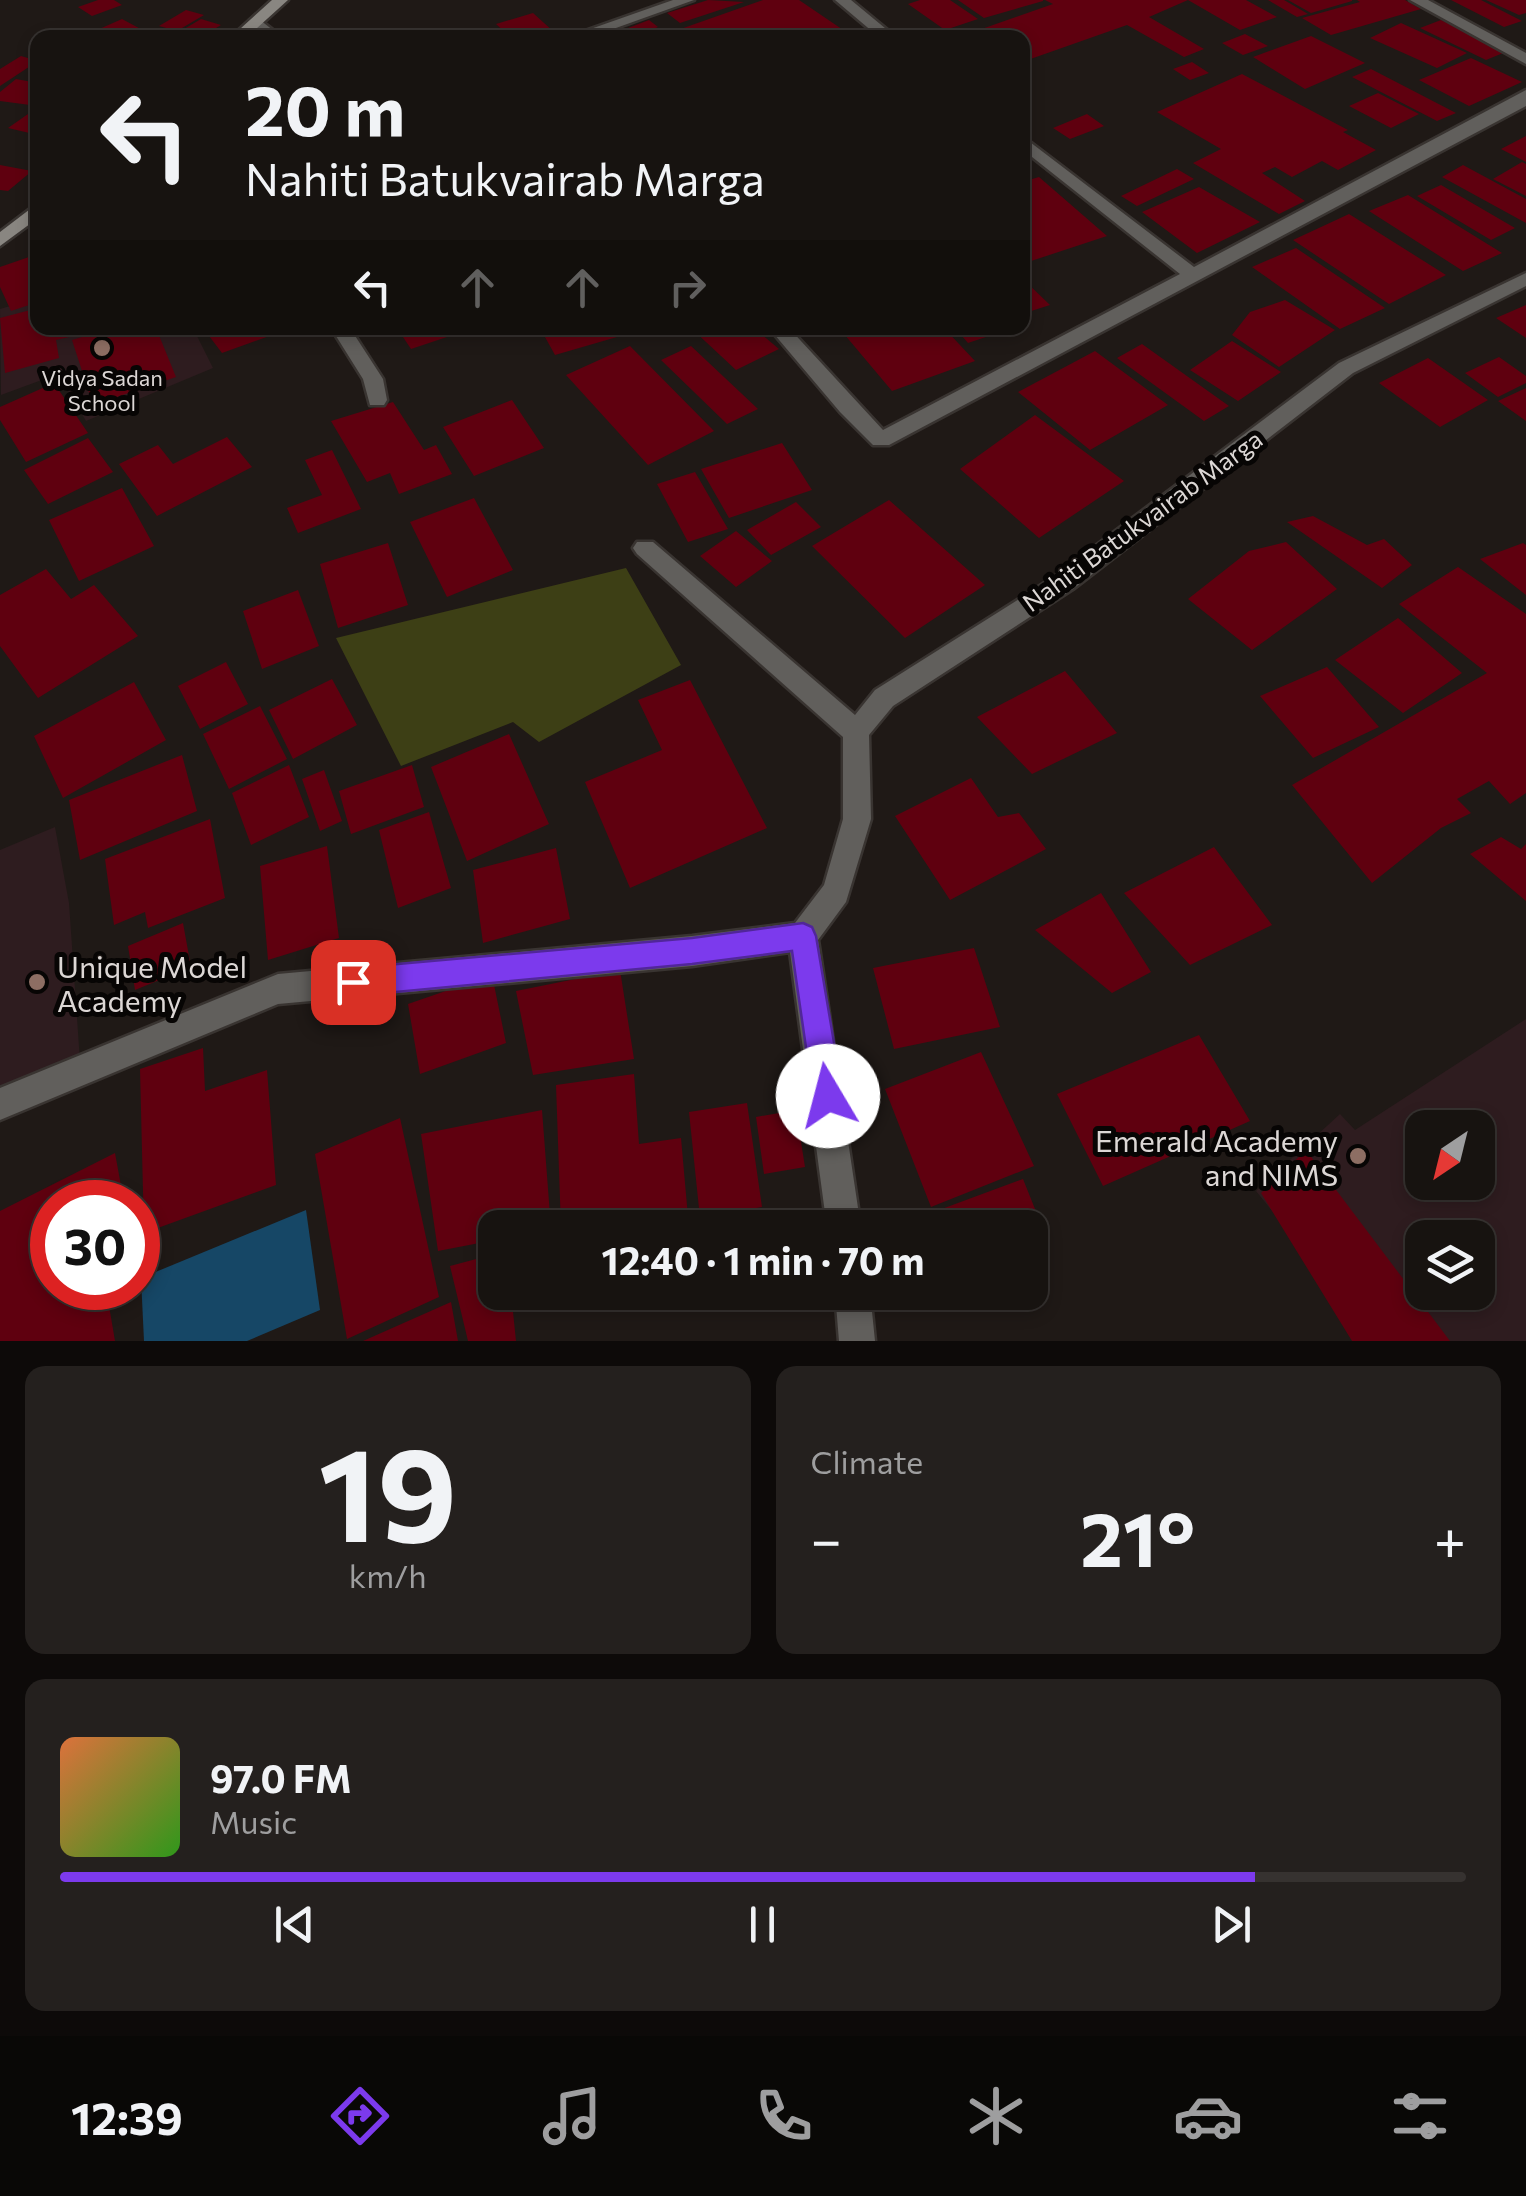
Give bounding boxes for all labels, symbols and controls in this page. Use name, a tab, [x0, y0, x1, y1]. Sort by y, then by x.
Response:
text: 20 m	[245, 65, 405, 150]
icon: left	[80, 70, 210, 200]
text: Nahiti Batukvairab Marga	[245, 150, 765, 205]
icon: left	[345, 260, 400, 315]
icon: ahead	[450, 260, 505, 315]
icon: ahead	[555, 260, 610, 315]
icon: right	[660, 260, 715, 315]
marker: Vidya Sadan School	[91, 337, 113, 359]
place label: Vidya Sadan School	[41, 364, 163, 416]
street label: Nahiti Batukvairab Marga	[1016, 423, 1268, 617]
pin	[311, 940, 396, 1025]
place label: Unique Model Academy	[57, 947, 247, 1018]
icon: arrive	[326, 955, 381, 1010]
marker: Unique Model Academy	[26, 971, 48, 993]
position arrow	[776, 1044, 880, 1148]
north arrow	[1405, 1110, 1495, 1200]
map controls	[1405, 1110, 1495, 1310]
place label: Emerald Academy and NIMS	[1095, 1121, 1338, 1192]
marker: Emerald Academy and NIMS	[1347, 1145, 1369, 1167]
speed limit sign: 30	[30, 1180, 160, 1310]
button: layers	[1405, 1220, 1495, 1310]
text: 12:40 · 1 min · 70 m	[601, 1236, 925, 1283]
text: 19	[318, 1410, 457, 1569]
text: Climate	[811, 1441, 923, 1481]
text: 21°	[1080, 1491, 1195, 1582]
text: −	[811, 1504, 842, 1571]
text: +	[1434, 1504, 1466, 1571]
text: km/h	[349, 1555, 427, 1595]
text: 97.0 FM	[210, 1754, 352, 1801]
text: Music	[210, 1801, 297, 1841]
icon: previous	[267, 1897, 322, 1952]
icon: pause	[735, 1897, 790, 1952]
icon: next	[1204, 1897, 1259, 1952]
icon: directions	[325, 2081, 395, 2151]
icon: music	[537, 2081, 607, 2151]
icon: phone	[749, 2081, 819, 2151]
icon: climate	[961, 2081, 1031, 2151]
icon: car	[1173, 2081, 1243, 2151]
icon: filters	[1385, 2081, 1455, 2151]
text: 12:39	[71, 2089, 183, 2144]

